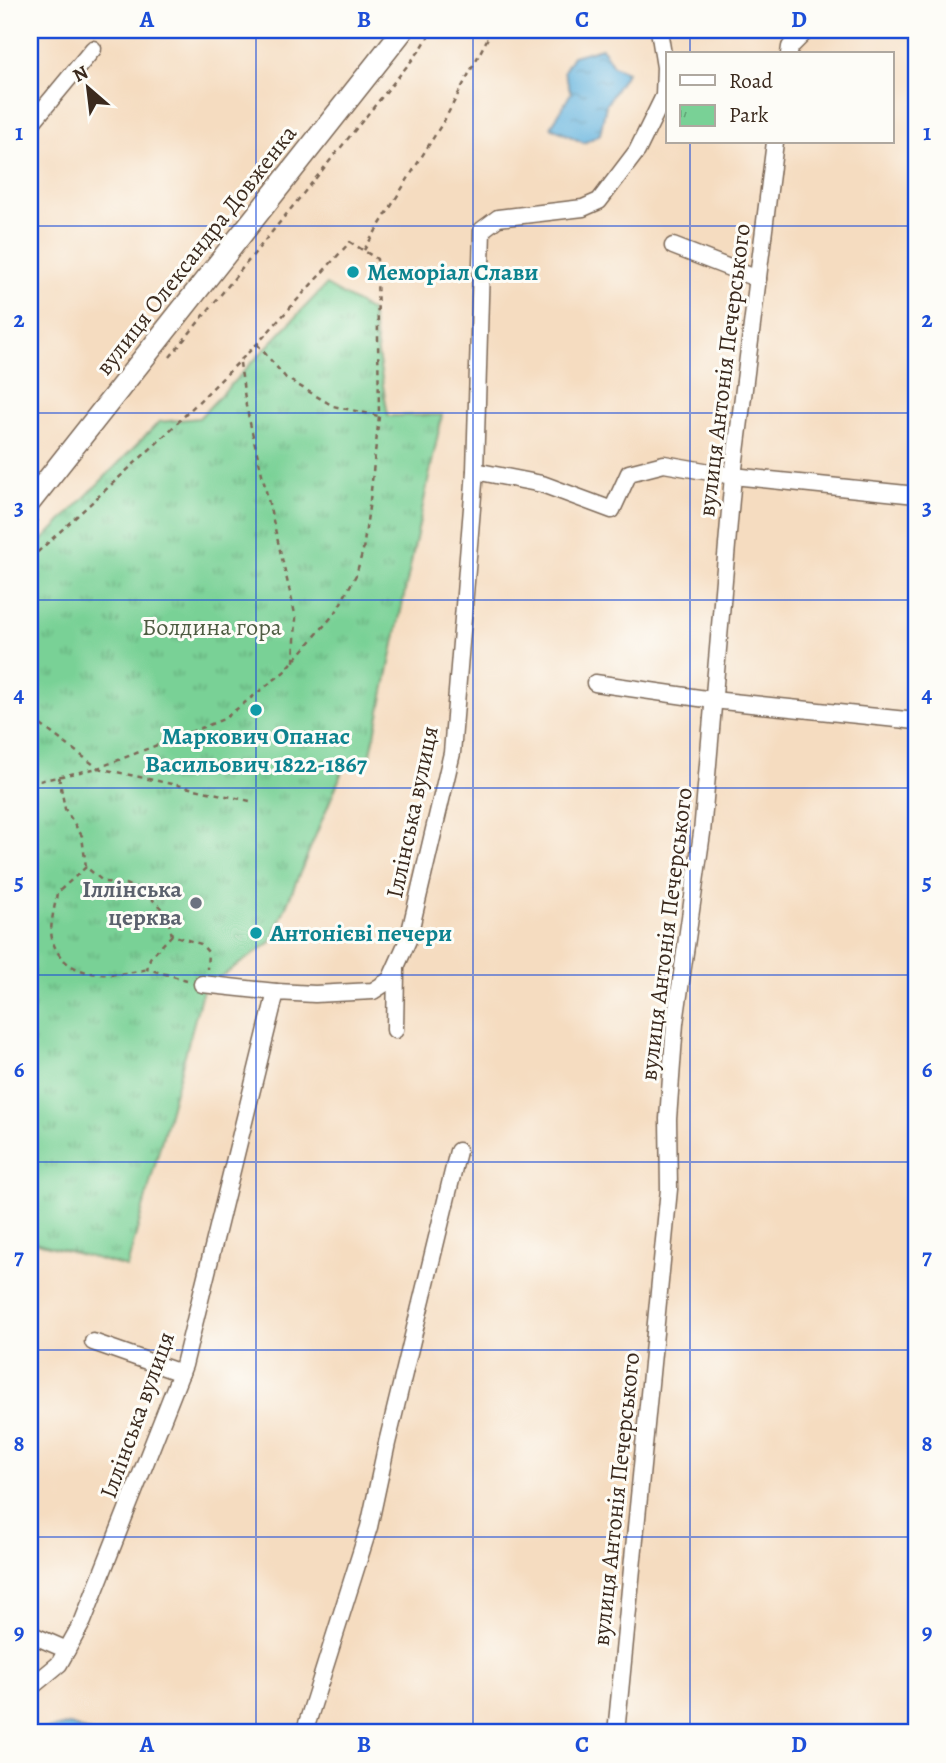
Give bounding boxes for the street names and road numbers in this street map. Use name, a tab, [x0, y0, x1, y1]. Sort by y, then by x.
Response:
street label: вулиця Олександра Довженка	[88, 118, 304, 382]
street label: вулиця Антонія Печерського	[690, 222, 758, 518]
street label: Іллінська вулиця	[378, 723, 446, 901]
street label: вулиця Антонія Печерського	[632, 786, 700, 1082]
street label: Іллінська вулиця	[92, 1327, 182, 1503]
street label: вулиця Антонія Печерського	[585, 1351, 647, 1647]

